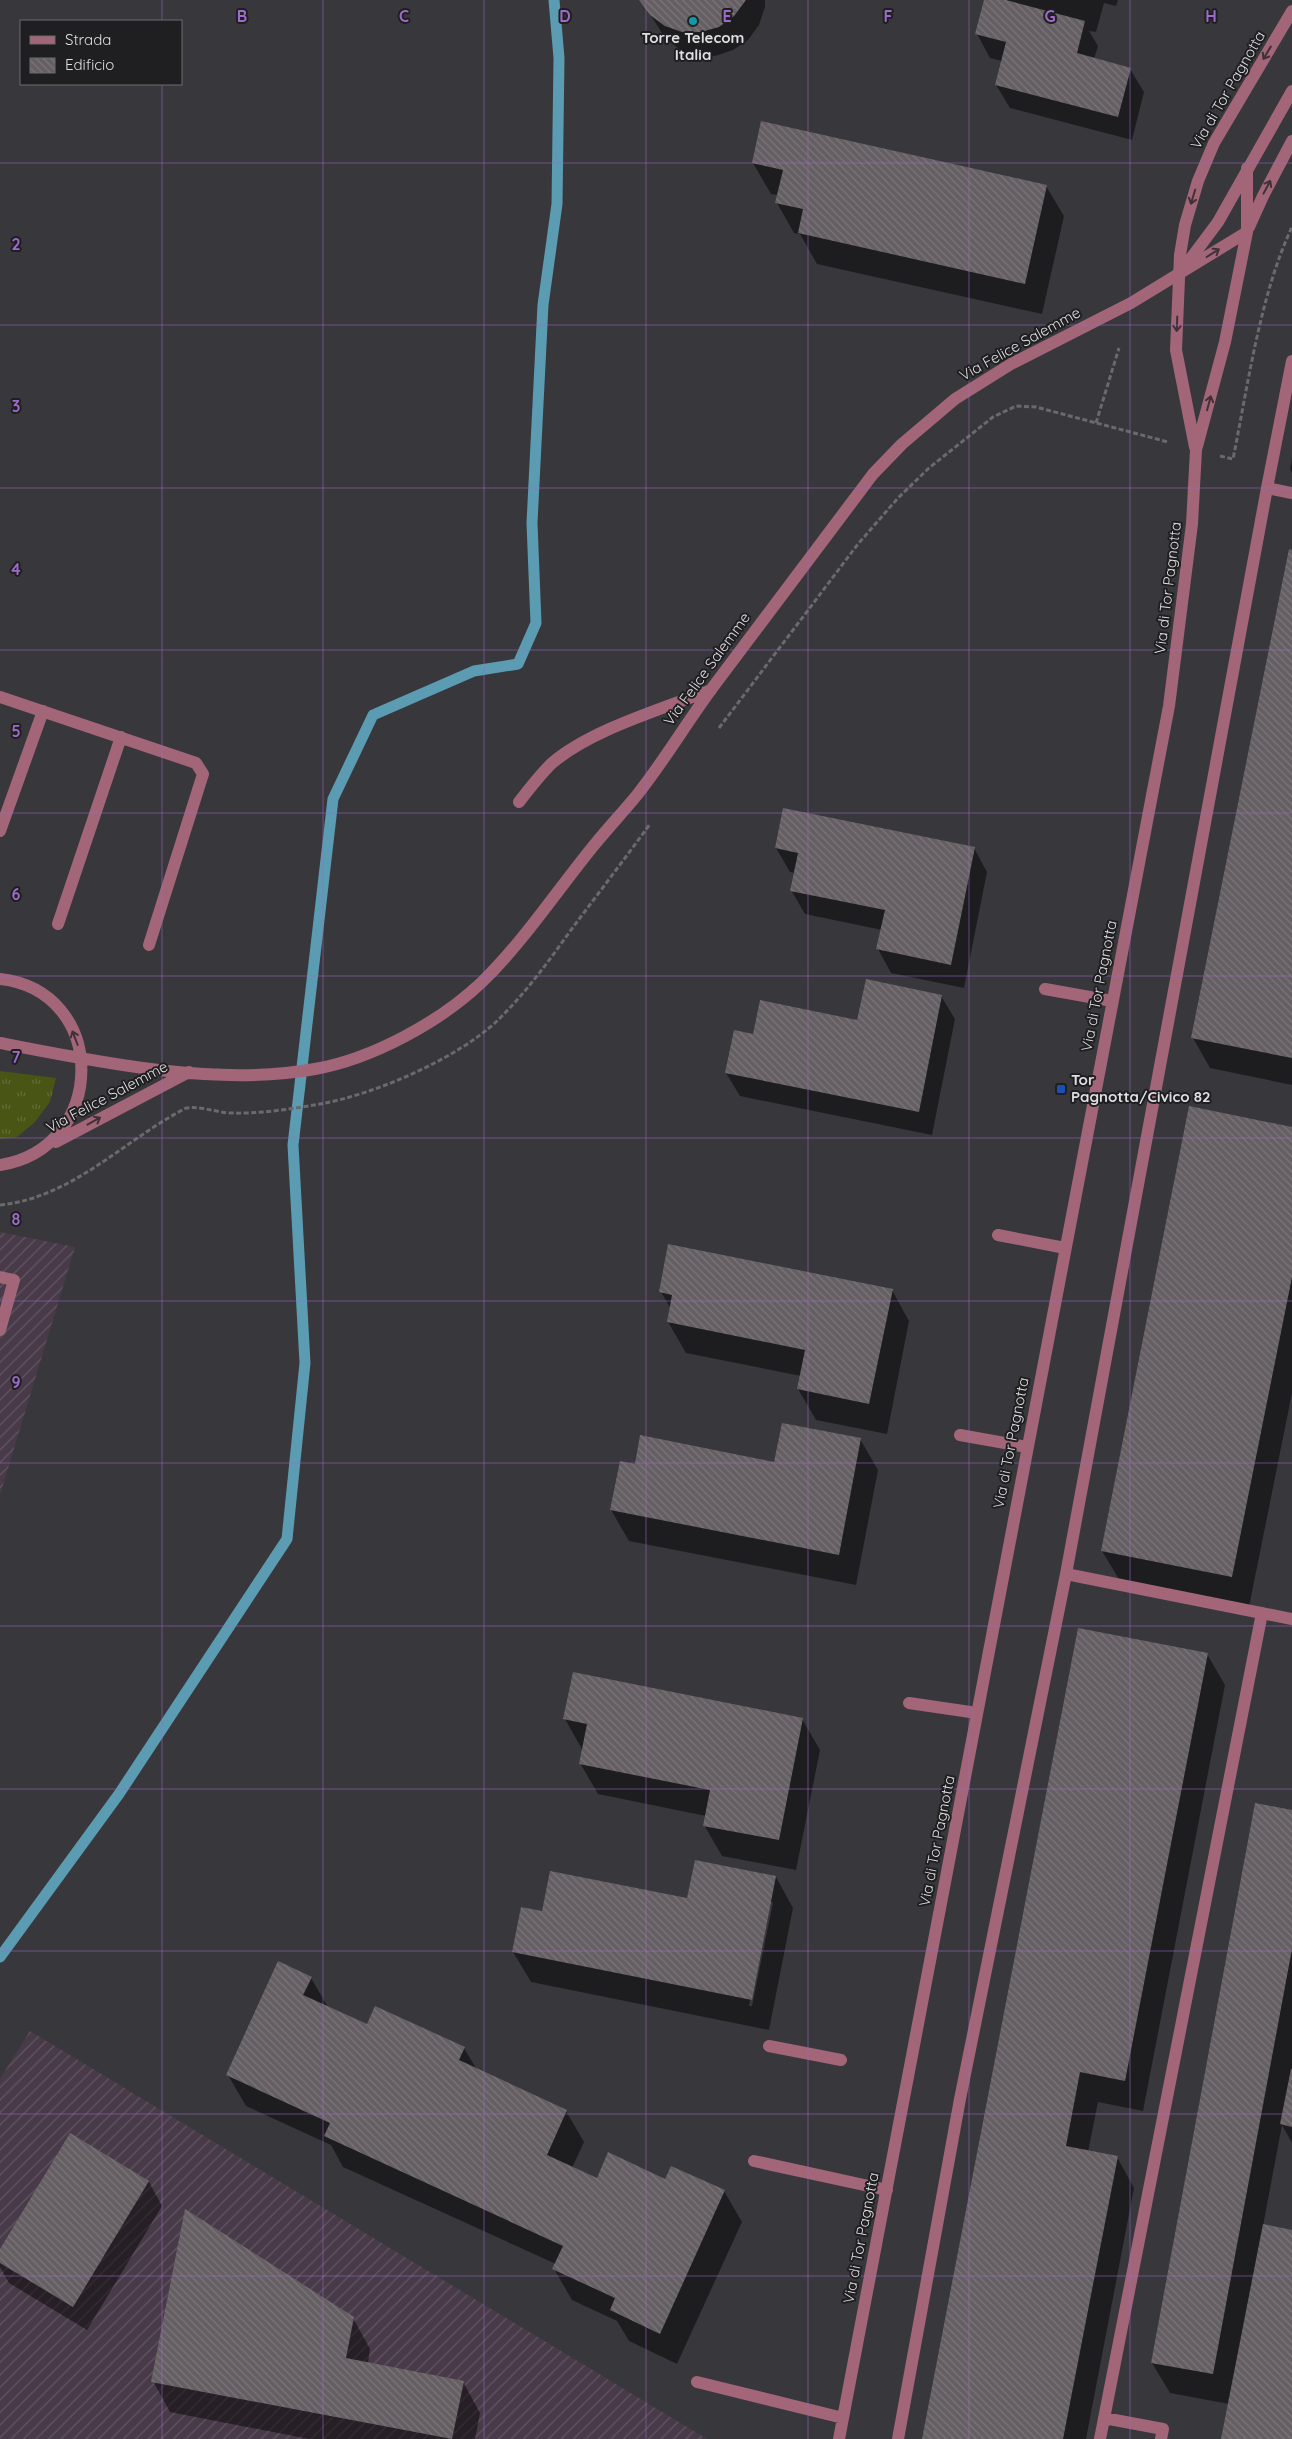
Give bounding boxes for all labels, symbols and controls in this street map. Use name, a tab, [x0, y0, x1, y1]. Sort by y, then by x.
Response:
text: B	[237, 6, 247, 26]
text: C	[399, 6, 409, 26]
text: D	[559, 6, 571, 26]
text: E	[722, 6, 732, 26]
text: F	[884, 6, 893, 26]
text: G	[1044, 6, 1056, 26]
text: H	[1205, 6, 1217, 26]
marker: Torre Telecom Italia	[687, 15, 699, 27]
legend	[20, 20, 182, 85]
street label: Via di Tor Pagnotta	[1186, 27, 1269, 152]
place label: Torre Telecom Italia	[642, 28, 744, 64]
text: Strada	[65, 30, 111, 49]
one-way arrow	[1262, 46, 1272, 60]
text: Edificio	[65, 55, 114, 74]
one-way arrow	[1262, 180, 1272, 195]
one-way arrow	[1188, 189, 1198, 205]
text: 2	[11, 234, 21, 254]
one-way arrow	[1205, 248, 1219, 258]
street label: Via Felice Salemme	[956, 302, 1084, 385]
one-way arrow	[1172, 316, 1182, 332]
one-way arrow	[1204, 395, 1214, 411]
text: 3	[12, 396, 20, 416]
street label: Via di Tor Pagnotta	[1150, 521, 1185, 655]
text: 4	[11, 559, 21, 579]
street label: Via Felice Salemme	[659, 608, 754, 729]
text: 5	[11, 721, 21, 741]
text: 6	[12, 884, 21, 904]
street label: Via di Tor Pagnotta	[1076, 919, 1121, 1053]
one-way arrow	[70, 1031, 79, 1046]
text: 7	[12, 1047, 21, 1067]
street label: Via Felice Salemme	[43, 1056, 171, 1137]
place label: Tor Pagnotta/Civico 82	[1071, 1070, 1211, 1106]
marker: Tor Pagnotta/Civico 82	[1055, 1083, 1067, 1095]
one-way arrow	[86, 1116, 101, 1125]
text: 8	[12, 1209, 21, 1229]
text: 9	[11, 1372, 21, 1392]
street label: Via di Tor Pagnotta	[988, 1376, 1033, 1510]
street label: Via di Tor Pagnotta	[914, 1774, 959, 1908]
street label: Via di Tor Pagnotta	[838, 2171, 883, 2305]

